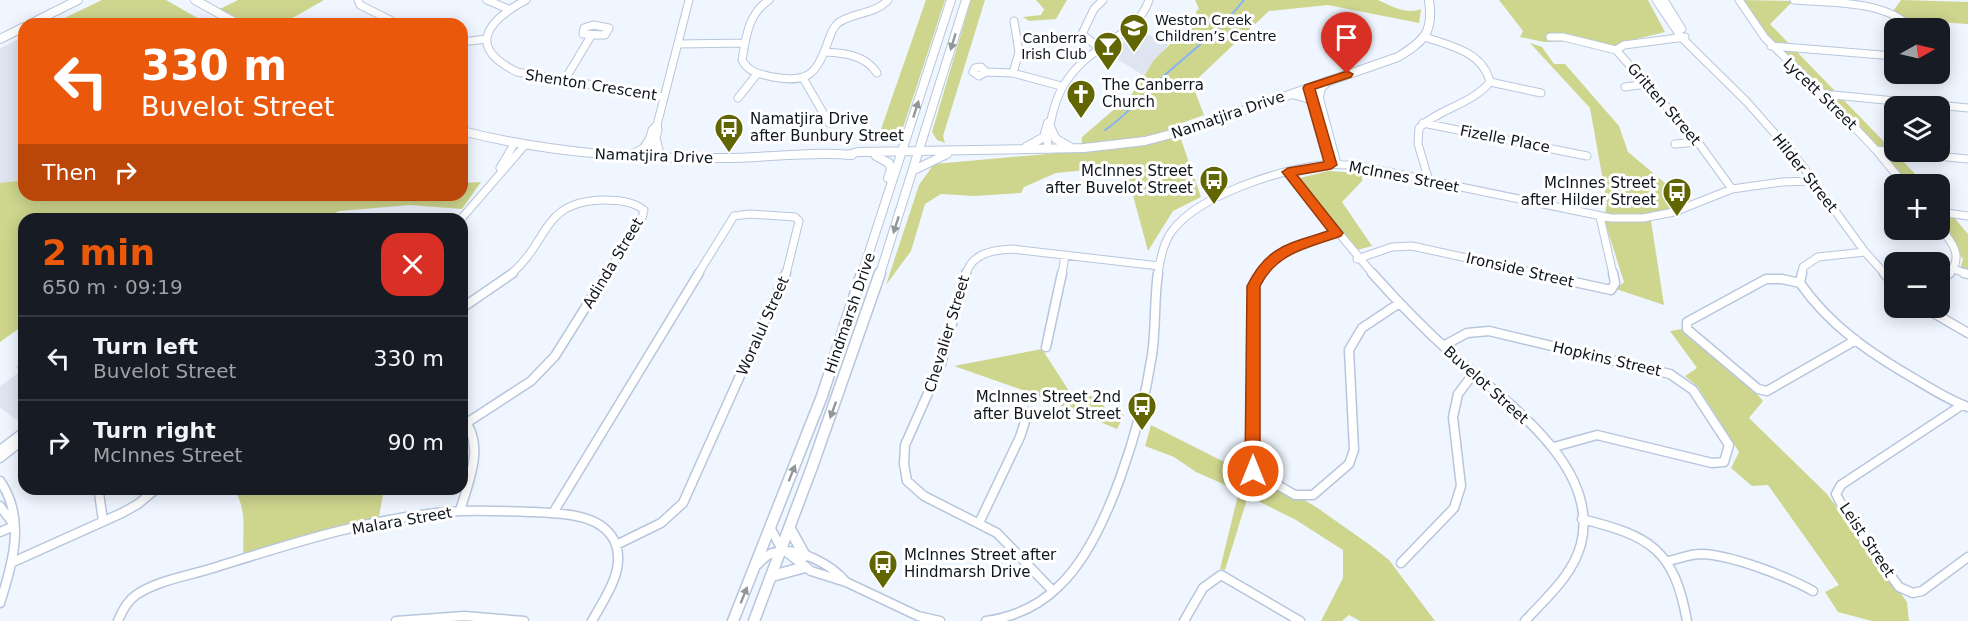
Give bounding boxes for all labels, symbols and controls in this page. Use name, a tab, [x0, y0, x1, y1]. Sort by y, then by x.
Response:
school or university icon: Weston Creek Children’s Centre	[1118, 12, 1150, 54]
place label: Weston Creek Children’s Centre	[1155, 12, 1276, 44]
pin	[1321, 12, 1372, 74]
north arrow	[1884, 18, 1950, 84]
map controls	[1884, 18, 1950, 318]
icon: arrive	[1330, 21, 1363, 54]
place label: Canberra Irish Club	[1021, 30, 1087, 62]
bar icon: Canberra Irish Club	[1092, 30, 1124, 72]
one-way arrow	[948, 33, 957, 51]
text: 330 m	[141, 41, 287, 90]
icon: left	[42, 42, 120, 120]
street label: Lycett Street	[1779, 54, 1861, 134]
street label: Gritten Street	[1623, 59, 1705, 149]
street label: Shenton Crescent	[524, 66, 658, 104]
place label: The Canberra Church	[1101, 76, 1204, 111]
church icon: The Canberra Church	[1065, 78, 1097, 120]
street label: Namatjira Drive	[1169, 87, 1287, 143]
text: Buvelot Street	[141, 91, 334, 122]
button: layers	[1884, 96, 1950, 162]
one-way arrow	[912, 100, 921, 118]
place label: Namatjira Drive after Bunbury Street	[750, 110, 904, 145]
bus stop icon: Namatjira Drive after Bunbury Street	[713, 112, 745, 154]
street label: Fizelle Place	[1459, 121, 1551, 157]
street label: Hilder Street	[1769, 130, 1841, 216]
street label: Namatjira Drive	[594, 145, 714, 167]
icon: right	[109, 156, 142, 189]
street label: McInnes Street	[1347, 157, 1461, 197]
text: Then	[42, 160, 97, 185]
place label: McInnes Street after Buvelot Street	[1045, 162, 1193, 197]
bus stop icon: McInnes Street after Buvelot Street	[1198, 164, 1230, 206]
place label: McInnes Street after Hilder Street	[1521, 174, 1656, 209]
button: +	[1884, 174, 1950, 240]
bus stop icon: McInnes Street after Hilder Street	[1661, 176, 1693, 218]
street label: Adinda Street	[579, 214, 647, 311]
one-way arrow	[891, 216, 901, 234]
text: 2 min	[42, 232, 155, 273]
button: close	[381, 233, 444, 296]
street label: Ironside Street	[1464, 249, 1576, 291]
street label: Hindmarsh Drive	[821, 250, 879, 376]
button: −	[1884, 252, 1950, 318]
street label: Chevalier Street	[921, 273, 973, 395]
street label: Woralul Street	[733, 274, 793, 378]
text: 650 m · 09:19	[42, 275, 183, 299]
text: Turn left	[93, 334, 198, 359]
street label: Hopkins Street	[1551, 338, 1663, 380]
icon: left	[42, 342, 75, 375]
street label: Buvelot Street	[1440, 342, 1532, 428]
text: 330 m	[374, 346, 444, 371]
text: Buvelot Street	[93, 359, 236, 383]
place label: McInnes Street 2nd after Buvelot Street	[973, 388, 1121, 423]
bus stop icon: McInnes Street 2nd after Buvelot Street	[1126, 390, 1158, 432]
one-way arrow	[828, 401, 838, 419]
text: Turn right	[93, 418, 216, 443]
icon: right	[42, 426, 75, 459]
text: 90 m	[388, 430, 444, 455]
position arrow	[1221, 439, 1285, 503]
text: McInnes Street	[93, 443, 242, 467]
one-way arrow	[788, 464, 797, 482]
street label: Leist Street	[1836, 500, 1898, 581]
street label: Malara Street	[351, 503, 454, 539]
place label: McInnes Street after Hindmarsh Drive	[904, 546, 1057, 581]
bus stop icon: McInnes Street after Hindmarsh Drive	[867, 548, 899, 590]
one-way arrow	[740, 586, 749, 604]

